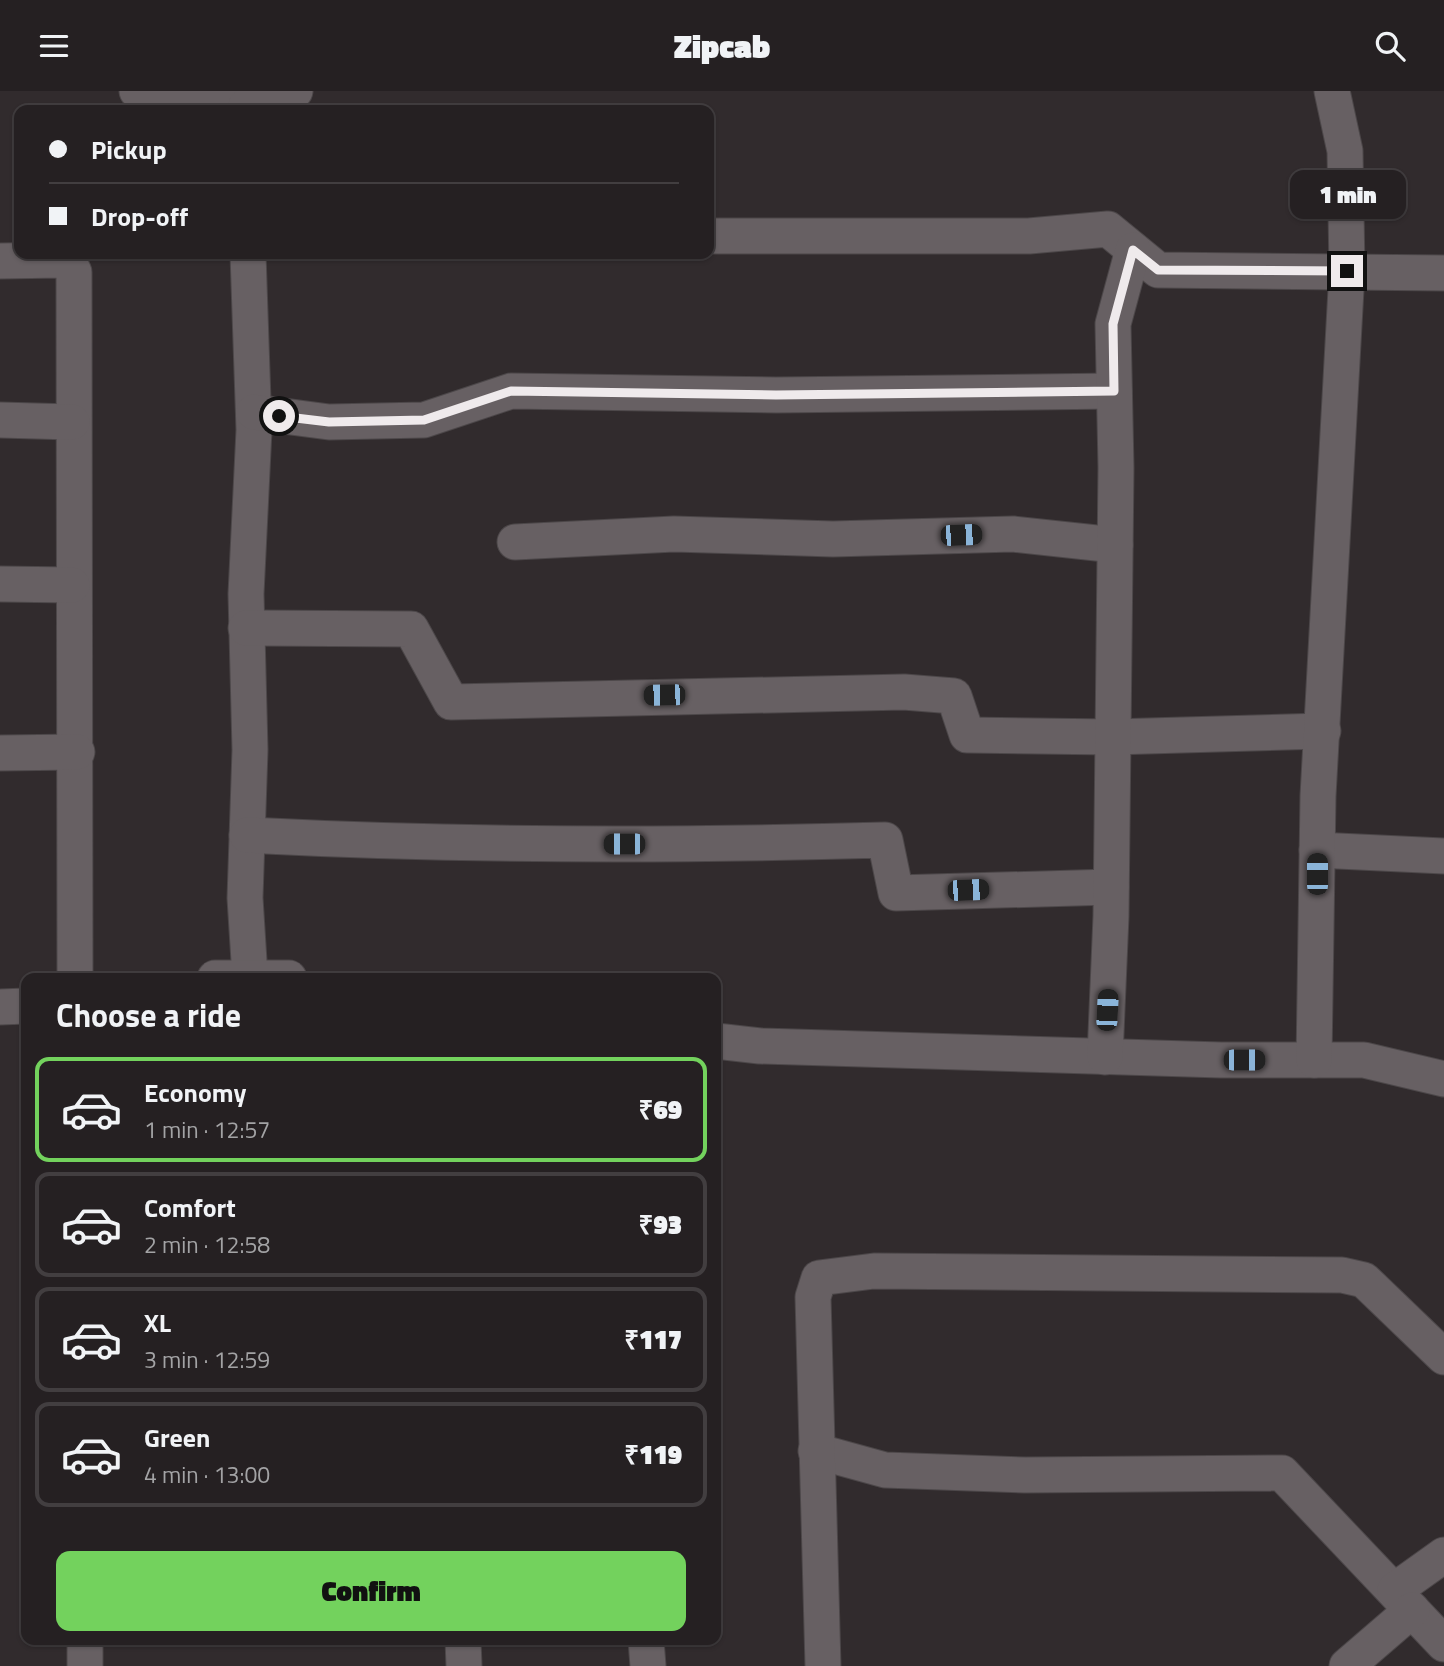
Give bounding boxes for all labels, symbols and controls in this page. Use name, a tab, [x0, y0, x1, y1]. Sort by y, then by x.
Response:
text: Zipcab	[674, 22, 770, 70]
icon: menu	[35, 27, 73, 65]
icon: search	[1371, 27, 1409, 65]
text: Pickup	[91, 130, 167, 169]
callout: 1 min	[1289, 169, 1405, 219]
text: 1 min	[1319, 177, 1377, 212]
text: Drop-off	[91, 197, 188, 236]
route end	[1331, 255, 1363, 287]
route start	[263, 400, 295, 432]
car	[940, 524, 983, 546]
car	[643, 684, 686, 706]
car	[604, 834, 646, 855]
car	[1307, 853, 1328, 895]
car	[947, 879, 990, 901]
car	[1096, 988, 1119, 1032]
text: Choose a ride	[56, 991, 241, 1039]
car	[1224, 1050, 1266, 1071]
text: Economy	[144, 1073, 246, 1112]
icon: car	[60, 1078, 123, 1141]
text: ₹69	[639, 1090, 682, 1129]
text: 1 min · 12:57	[144, 1112, 270, 1147]
text: Comfort	[144, 1188, 236, 1227]
icon: car	[60, 1193, 123, 1256]
text: ₹93	[639, 1205, 682, 1244]
text: 2 min · 12:58	[144, 1227, 270, 1262]
text: XL	[144, 1303, 171, 1342]
icon: car	[60, 1308, 123, 1371]
text: ₹117	[624, 1320, 682, 1359]
text: 3 min · 12:59	[144, 1342, 270, 1377]
text: Green	[144, 1418, 210, 1457]
icon: car	[60, 1423, 123, 1486]
text: ₹119	[624, 1435, 682, 1474]
text: 4 min · 13:00	[144, 1457, 270, 1492]
button: Confirm	[56, 1551, 686, 1631]

